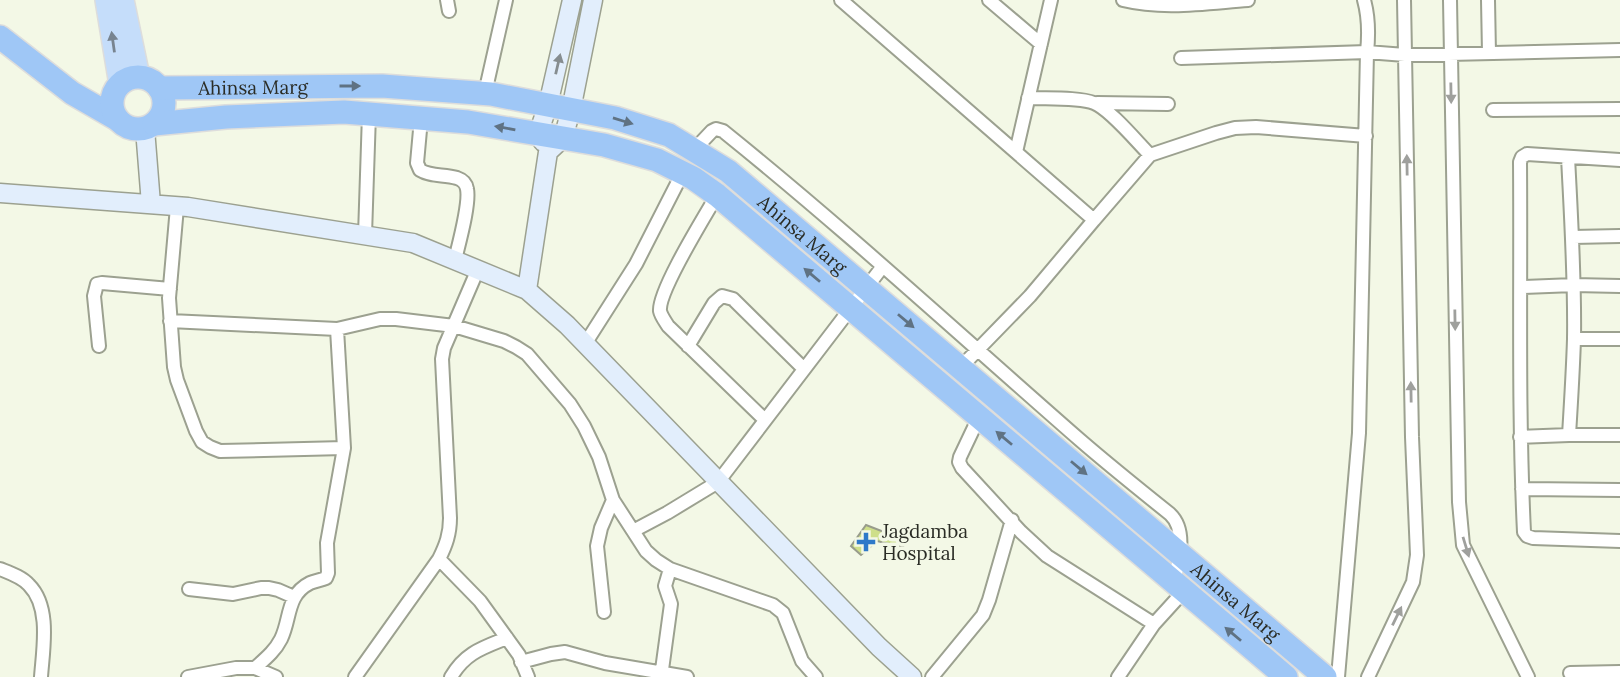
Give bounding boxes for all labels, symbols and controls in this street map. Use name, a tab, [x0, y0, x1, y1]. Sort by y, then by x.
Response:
one-way arrow	[108, 31, 119, 53]
one-way arrow	[552, 53, 563, 75]
street label: Ahinsa Marg	[197, 75, 308, 100]
one-way arrow	[339, 80, 361, 92]
one-way arrow	[1445, 82, 1457, 104]
one-way arrow	[613, 116, 634, 126]
one-way arrow	[494, 123, 516, 134]
one-way arrow	[1402, 153, 1413, 175]
street label: Ahinsa Marg	[752, 189, 852, 279]
one-way arrow	[804, 268, 821, 283]
one-way arrow	[1450, 309, 1461, 331]
one-way arrow	[896, 314, 914, 329]
one-way arrow	[1406, 381, 1417, 403]
one-way arrow	[996, 431, 1013, 446]
one-way arrow	[1070, 461, 1088, 476]
place label: Jagdamba Hospital	[881, 519, 968, 565]
marker: Jagdamba Hospital	[856, 532, 876, 552]
one-way arrow	[1461, 536, 1471, 557]
street label: Ahinsa Marg	[1185, 556, 1286, 646]
one-way arrow	[1392, 606, 1403, 626]
one-way arrow	[1225, 626, 1243, 641]

